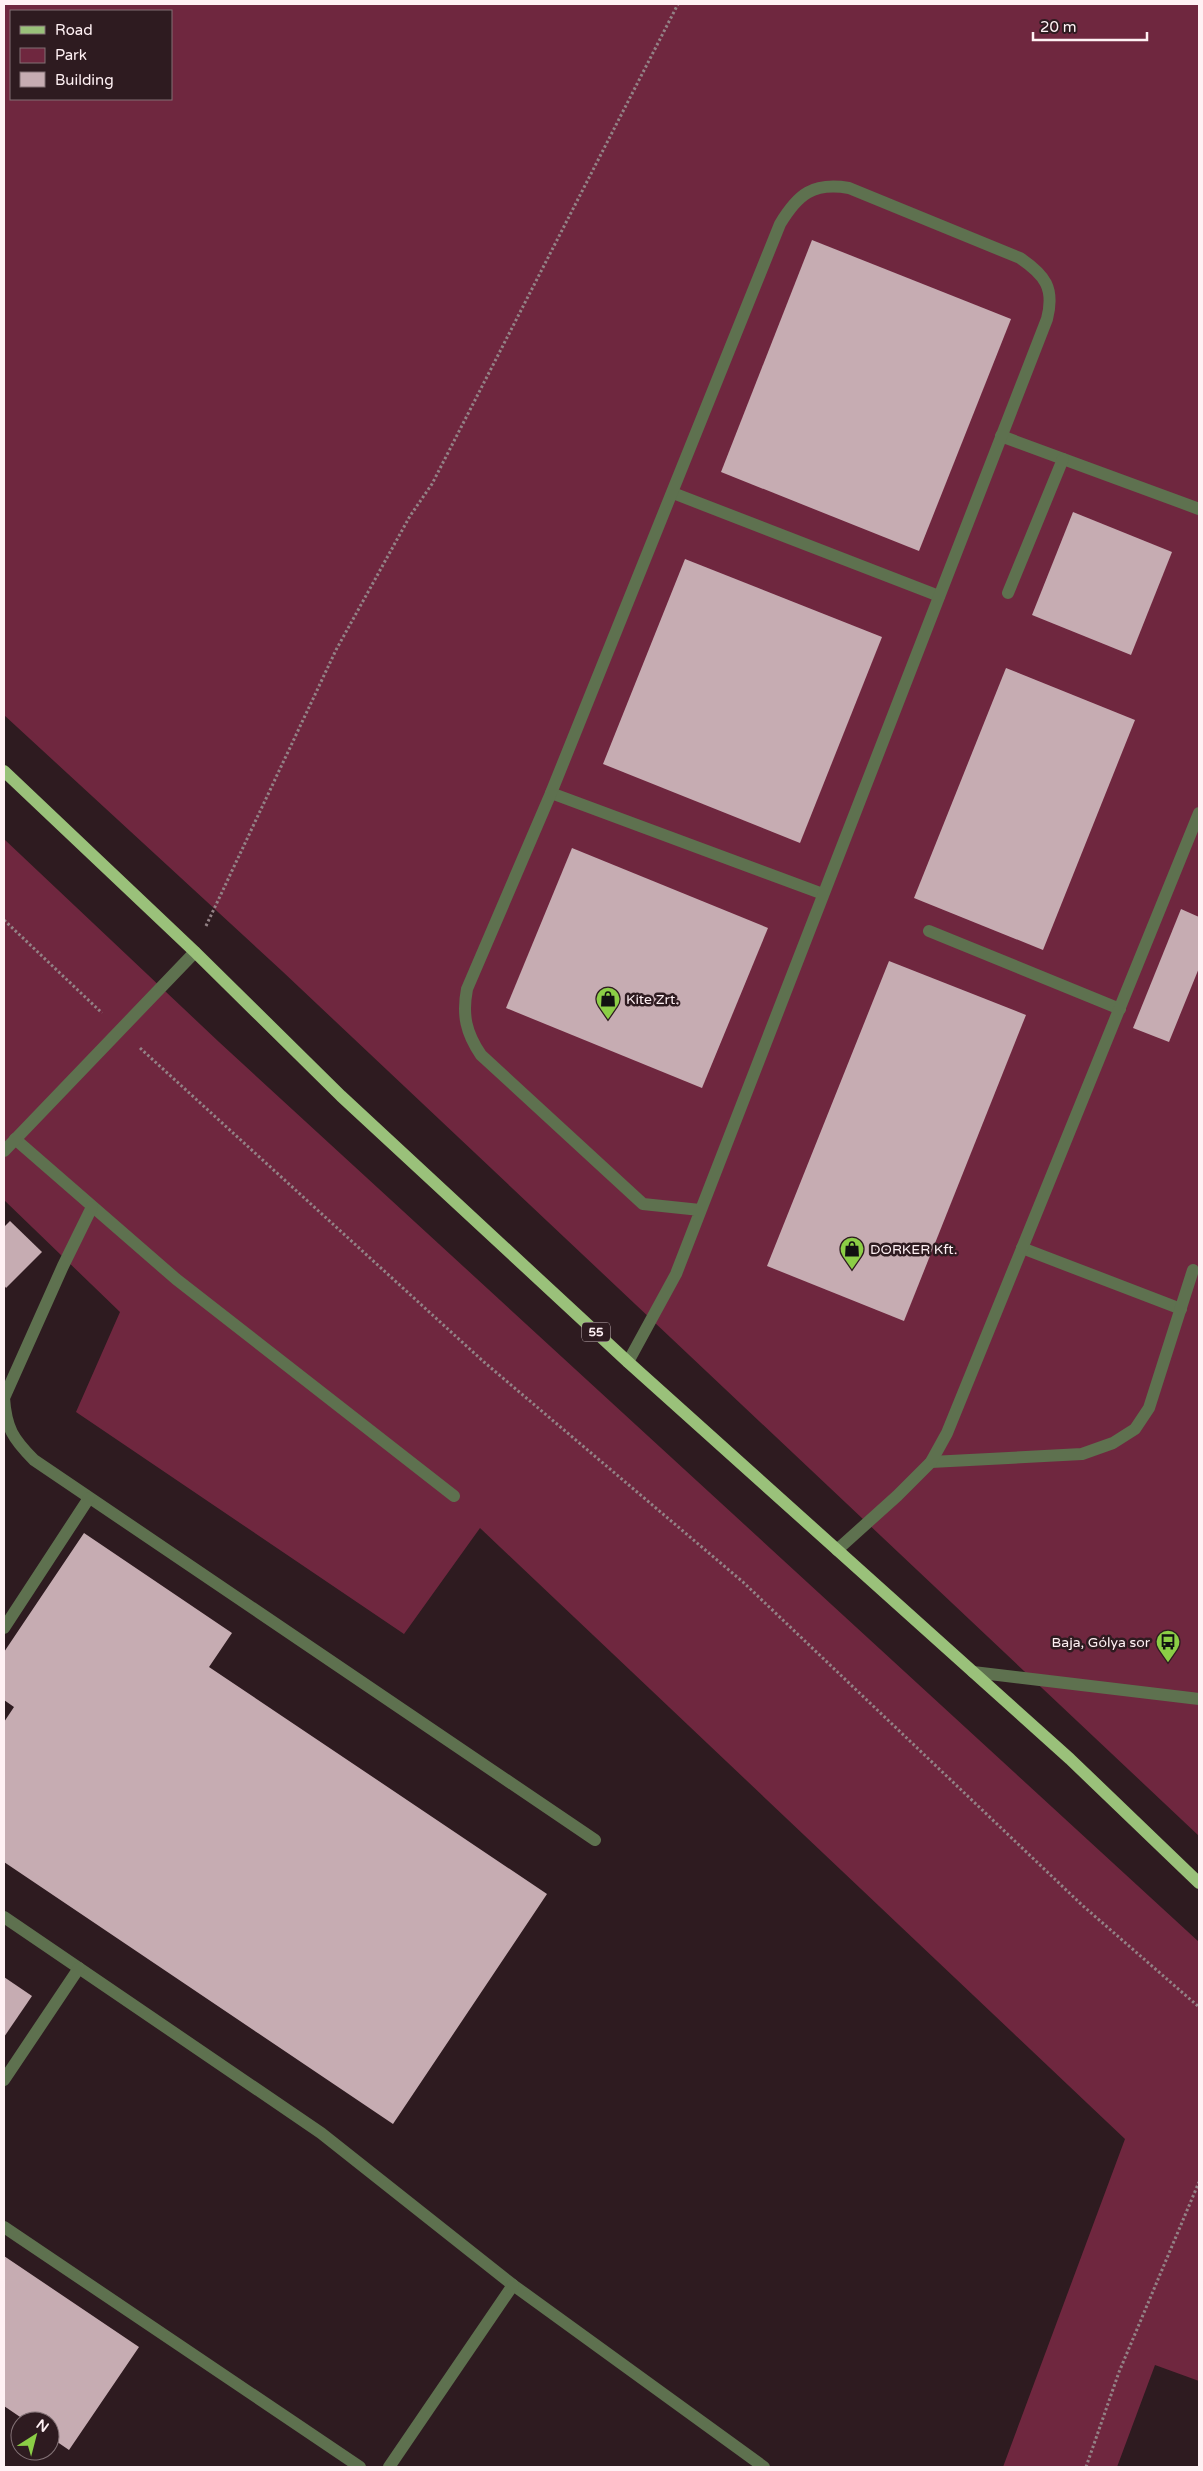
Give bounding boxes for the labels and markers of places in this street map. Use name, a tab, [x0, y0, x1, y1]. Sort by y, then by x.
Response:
shop icon: Kite Zrt.	[595, 986, 621, 1020]
place label: Kite Zrt.	[626, 991, 679, 1008]
shop icon: DORKER Kft.	[839, 1236, 865, 1270]
place label: DORKER Kft.	[870, 1241, 957, 1258]
bus stop icon: Baja, Gólya sor	[1155, 1629, 1181, 1663]
place label: Baja, Gólya sor	[1052, 1634, 1151, 1651]

